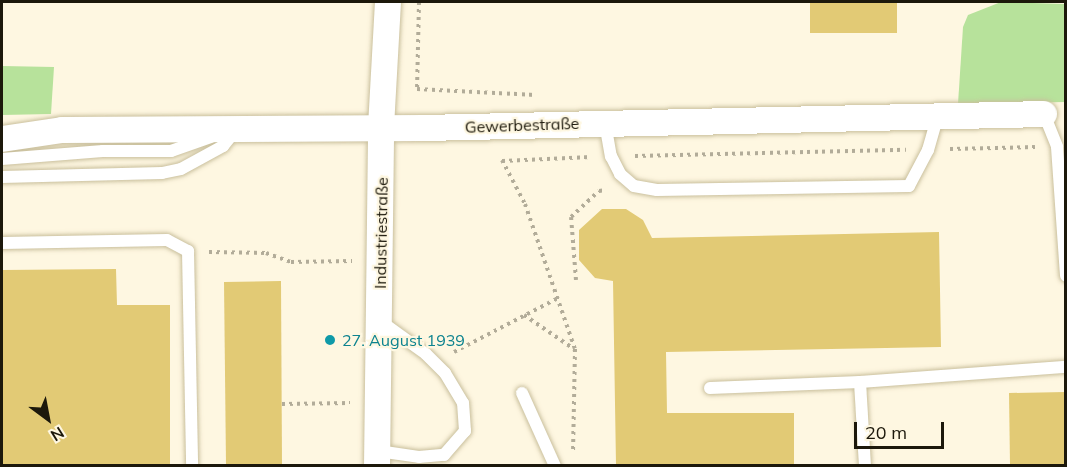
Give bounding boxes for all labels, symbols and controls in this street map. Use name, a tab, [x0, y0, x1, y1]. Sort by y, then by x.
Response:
street label: Gewerbestraße	[464, 113, 580, 137]
street label: Industriestraße	[370, 177, 392, 289]
place label: 27. August 1939	[342, 330, 465, 350]
marker: 27. August 1939	[323, 333, 337, 347]
north arrow	[18, 389, 78, 449]
scale bar	[857, 410, 947, 448]
text: 20 m	[865, 421, 907, 444]
text: N	[47, 423, 68, 446]

